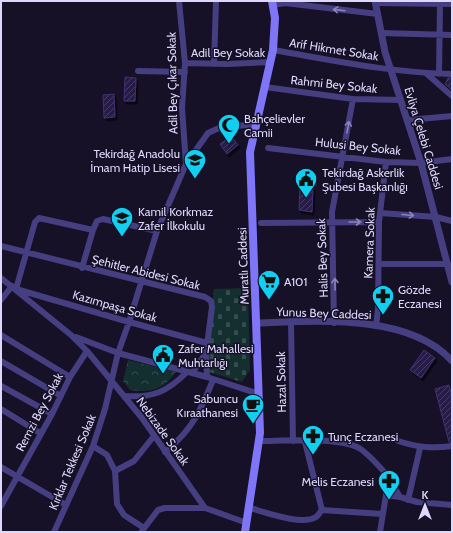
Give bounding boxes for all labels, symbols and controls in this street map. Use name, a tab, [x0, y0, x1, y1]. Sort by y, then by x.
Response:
one-way arrow	[333, 6, 346, 13]
street label: Adil Bey Çıkar Sokak	[164, 31, 180, 134]
street label: Arif Hikmet Sokak	[288, 35, 380, 64]
street label: Adil Bey Sokak	[191, 45, 266, 60]
street label: Rahmi Bey Sokak	[290, 72, 379, 96]
street label: Evliya Çelebi Caddesi	[401, 85, 447, 191]
place label: Bahçelievler Camii	[244, 111, 305, 140]
mosque icon: Bahçelievler Camii	[216, 112, 242, 145]
one-way arrow	[344, 121, 352, 134]
street label: Hulusi Bey Sokak	[314, 134, 402, 158]
place label: Tekirdağ Anadolu İmam Hatip Lisesi	[90, 146, 180, 175]
school or university icon: Tekirdağ Anadolu İmam Hatip Lisesi	[182, 147, 208, 180]
place label: Tekirdağ Askerlik Şubesi Başkanlığı	[322, 165, 408, 194]
public building icon: Tekirdağ Askerlik Şubesi Başkanlığı	[293, 166, 319, 199]
place label: Kamil Korkmaz Zafer İlkokulu	[138, 204, 214, 233]
school or university icon: Kamil Korkmaz Zafer İlkokulu	[109, 205, 135, 238]
street label: Kamera Sokak	[360, 206, 378, 279]
one-way arrow	[401, 211, 414, 218]
street label: Halis Bey Sokak	[313, 218, 331, 298]
one-way arrow	[348, 218, 361, 226]
street label: Muratlı Caddesi	[234, 227, 252, 305]
street label: Şehitler Abidesi Sokak	[90, 251, 202, 293]
supermarket icon: A101	[256, 268, 282, 301]
place label: A101	[284, 274, 307, 289]
one-way arrow	[331, 278, 339, 291]
place label: Gözde Eczanesi	[398, 282, 442, 311]
pharmacy icon: Gözde Eczanesi	[370, 283, 396, 316]
street label: Kazımpaşa Sokak	[71, 287, 160, 325]
street label: Yunus Bey Caddesi	[275, 304, 372, 322]
place label: Zafer Mahallesi Muhtarlığı	[178, 341, 254, 370]
public building icon: Zafer Mahallesi Muhtarlığı	[150, 342, 176, 375]
street label: Hazal Sokak	[273, 351, 289, 413]
street label: Remzi Bey Sokak	[12, 370, 66, 454]
place label: Sabuncu Kıraathanesi	[177, 391, 238, 420]
cafe icon: Sabuncu Kıraathanesi	[240, 392, 266, 425]
street label: Nebizade Sokak	[133, 394, 193, 469]
street label: Kırklar Tekkesi Sokak	[45, 411, 99, 512]
pharmacy icon: Tunç Eczanesi	[300, 423, 326, 456]
place label: Tunç Eczanesi	[328, 429, 398, 444]
pharmacy icon: Melis Eczanesi	[376, 468, 402, 501]
place label: Melis Eczanesi	[302, 474, 374, 489]
north arrow	[405, 485, 445, 525]
text: K	[422, 488, 429, 502]

